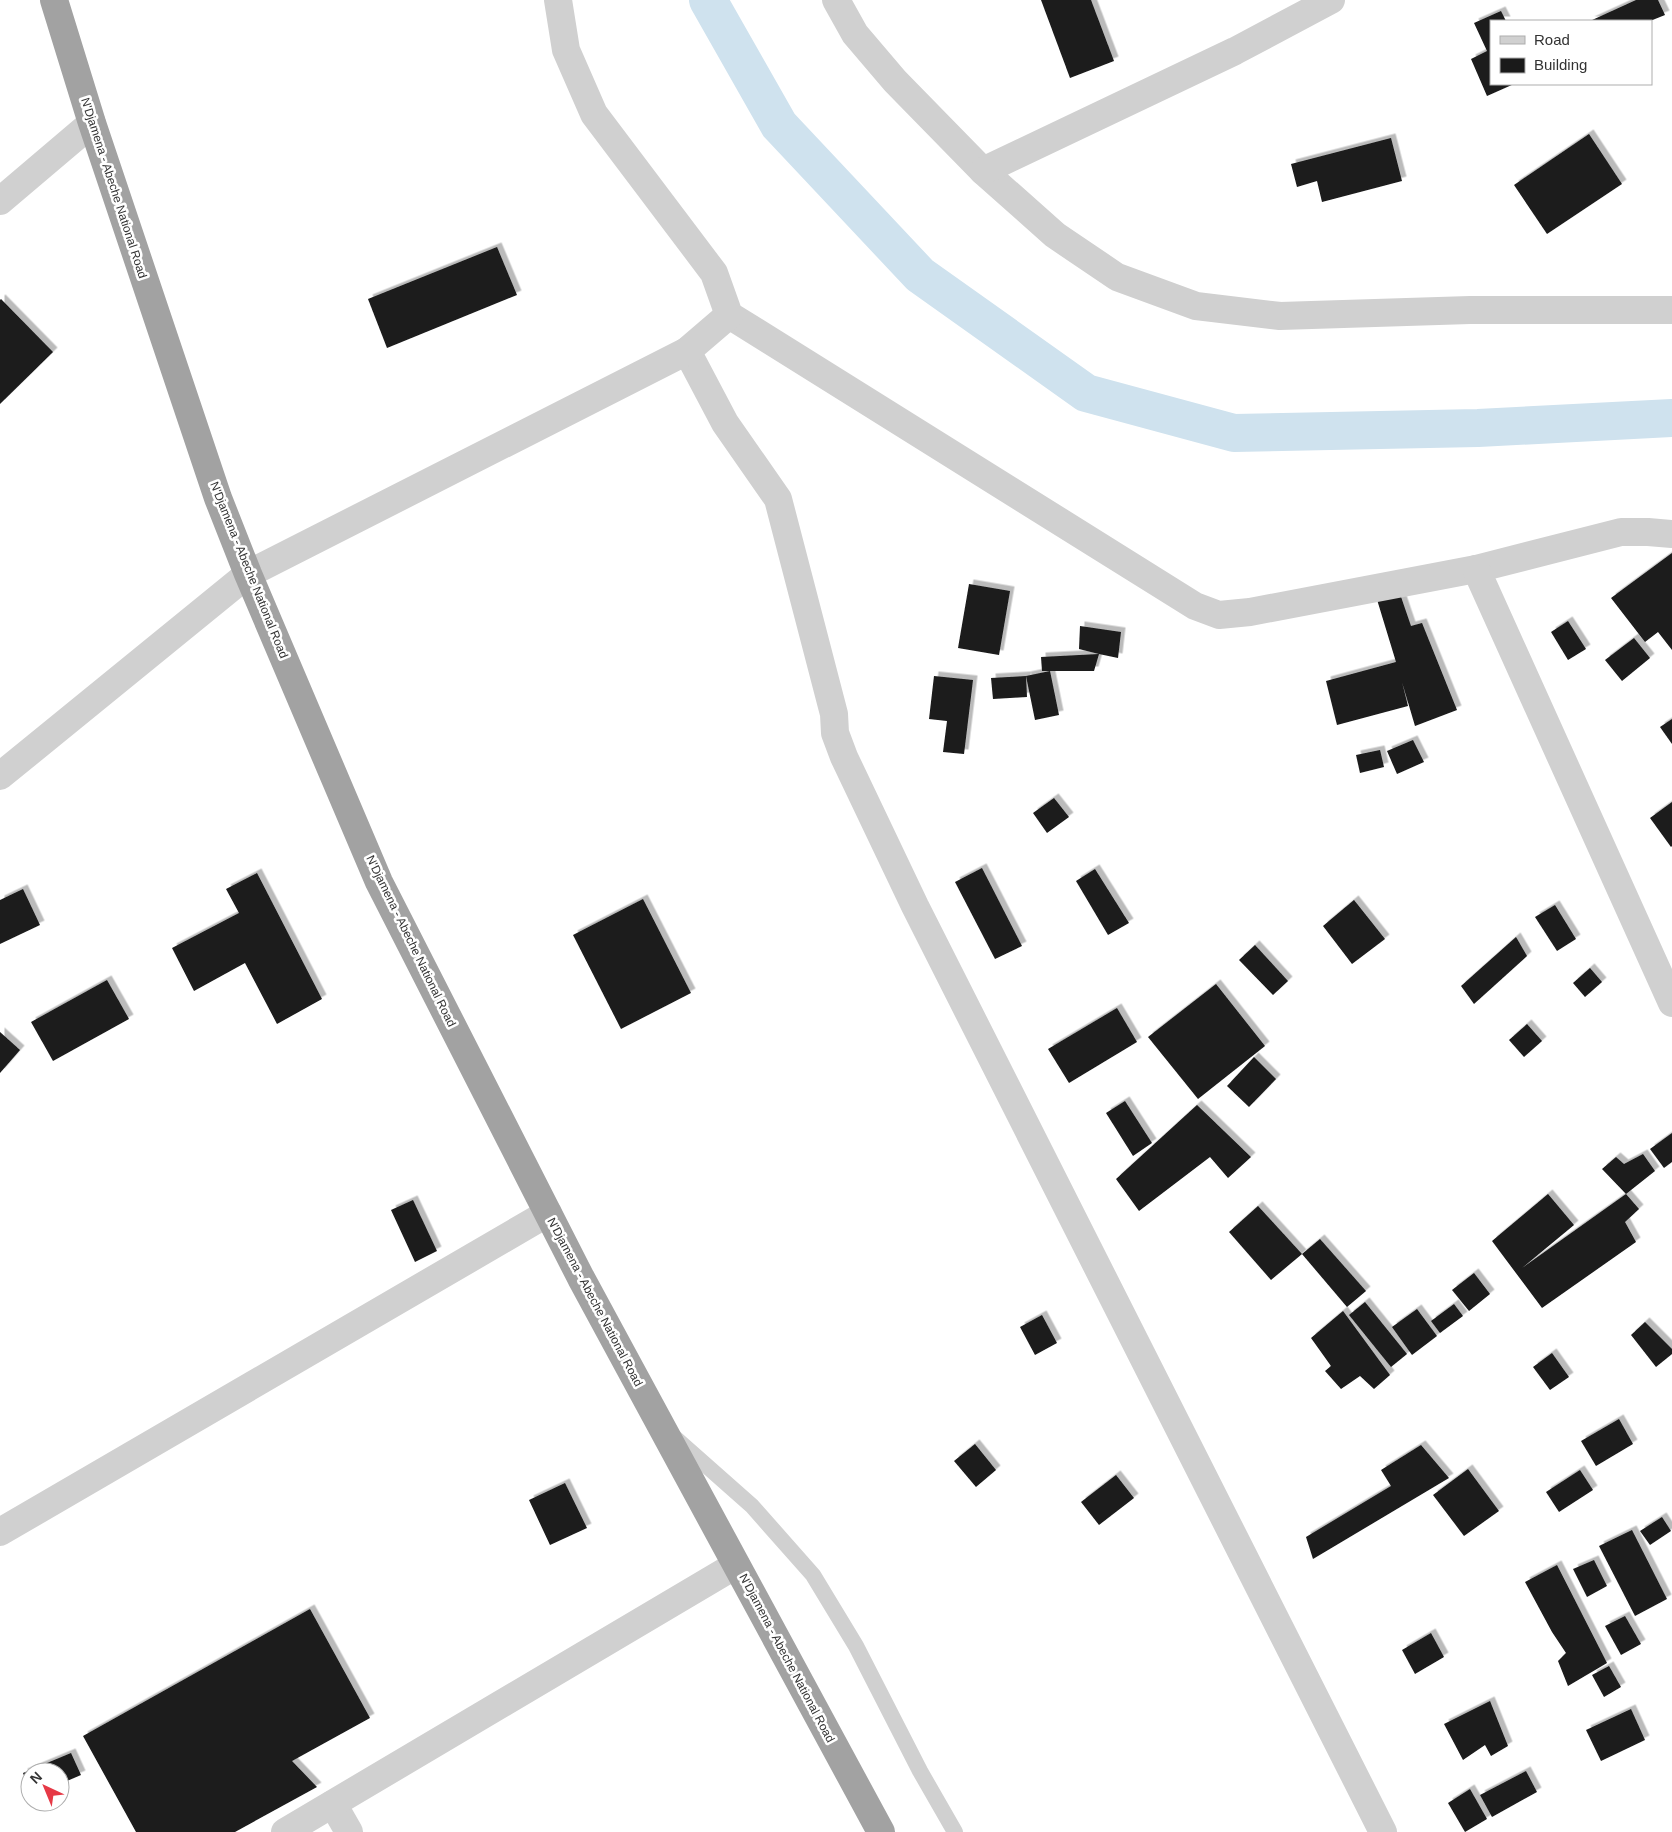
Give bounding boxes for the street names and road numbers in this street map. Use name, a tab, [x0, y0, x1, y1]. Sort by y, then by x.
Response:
street label: N'Djamena - Abeche National Road	[78, 96, 150, 280]
street label: N'Djamena - Abeche National Road	[207, 480, 291, 660]
street label: N'Djamena - Abeche National Road	[363, 853, 459, 1029]
street label: N'Djamena - Abeche National Road	[544, 1215, 646, 1389]
street label: N'Djamena - Abeche National Road	[736, 1571, 838, 1745]

